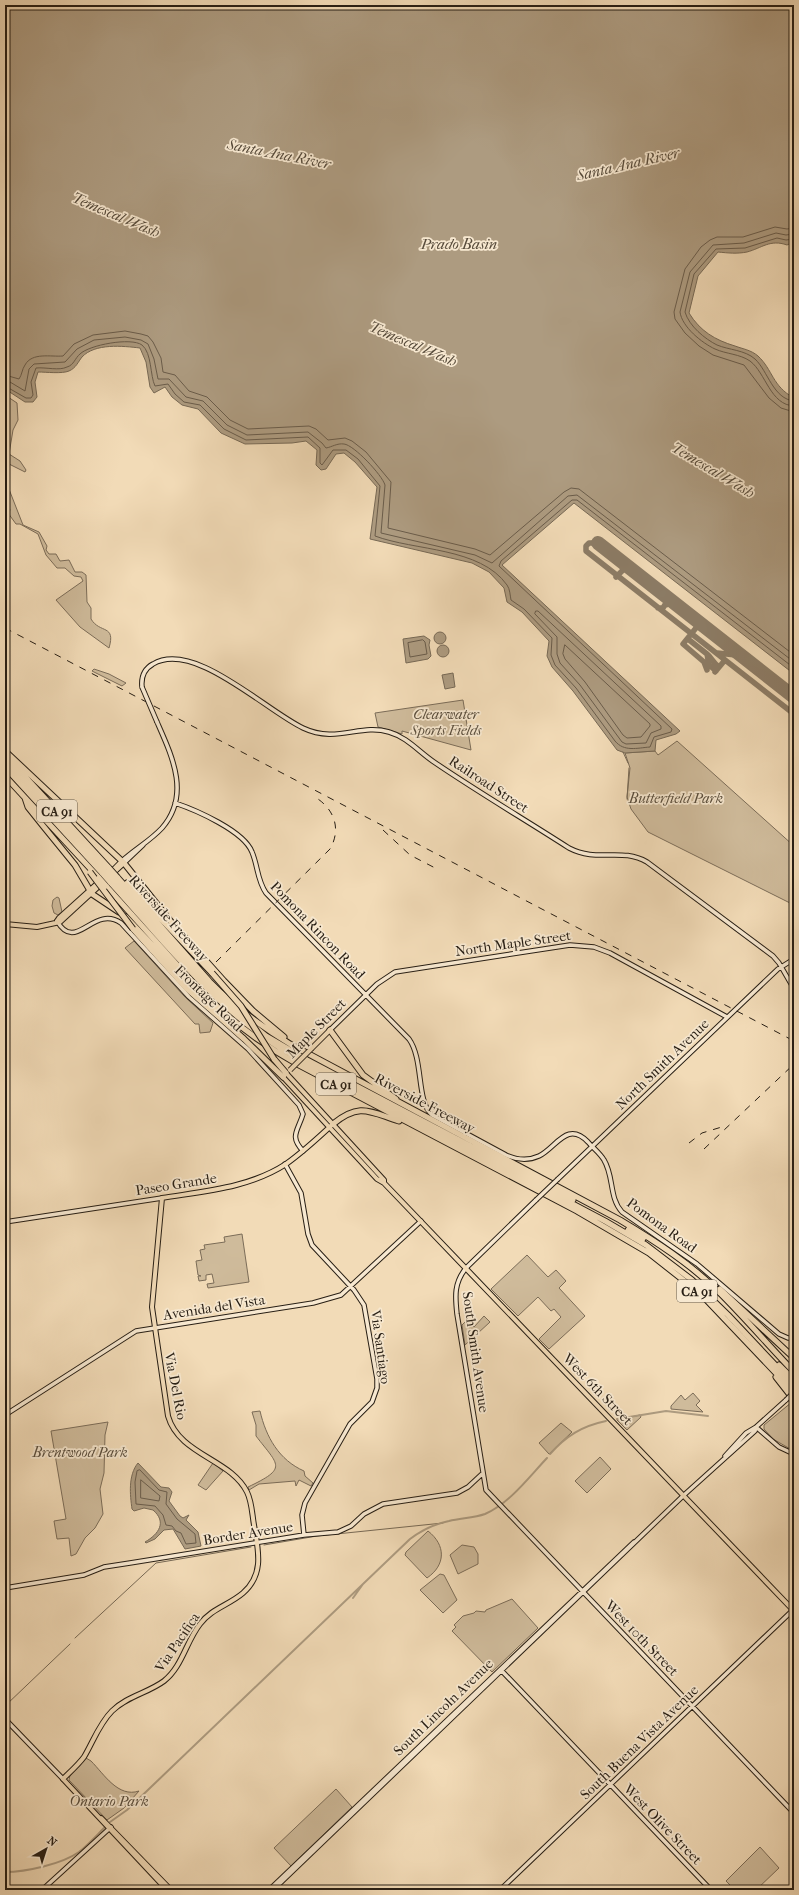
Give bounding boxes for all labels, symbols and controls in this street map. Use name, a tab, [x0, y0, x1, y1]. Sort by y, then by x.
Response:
water label: Santa Ana River	[225, 135, 334, 173]
water label: Santa Ana River	[574, 143, 683, 185]
water label: Temescal Wash	[69, 188, 163, 242]
water label: Prado Basin	[420, 235, 497, 253]
water label: Temescal Wash	[366, 317, 460, 371]
water label: Temescal Wash	[668, 438, 758, 502]
park label: Clearwater Sports Fields	[410, 706, 482, 739]
street label: Railroad Street	[446, 752, 532, 817]
park label: Butterfield Park	[628, 790, 723, 807]
road number: CA 91	[37, 800, 77, 822]
street label: Riverside Freeway	[125, 871, 213, 966]
street label: Pomona Rincon Road	[267, 878, 369, 983]
street label: North Maple Street	[454, 927, 572, 960]
street label: Frontage Road	[171, 962, 247, 1035]
street label: Maple Street	[283, 995, 350, 1062]
street label: North Smith Avenue	[612, 1015, 713, 1113]
street label: Riverside Freeway	[372, 1070, 478, 1137]
road number: CA 91	[316, 1073, 356, 1095]
street label: Paseo Grande	[134, 1170, 218, 1199]
street label: Pomona Road	[623, 1194, 700, 1257]
road number: CA 91	[677, 1280, 717, 1302]
street label: Avenida del Vista	[161, 1291, 267, 1324]
street label: South Smith Avenue	[459, 1291, 492, 1414]
street label: Via Santiago	[367, 1308, 394, 1385]
street label: West 6th Street	[558, 1349, 636, 1429]
street label: Via Del Rio	[160, 1350, 190, 1421]
park label: Brentwood Park	[31, 1444, 128, 1461]
street label: Border Avenue	[202, 1518, 294, 1549]
street label: West 10th Street	[601, 1596, 682, 1680]
street label: Via Pacifica	[151, 1609, 204, 1676]
street label: South Lincoln Avenue	[390, 1655, 497, 1759]
street label: South Buena Vista Avenue	[577, 1682, 702, 1803]
street label: West Olive Street	[619, 1780, 705, 1868]
park label: Ontario Park	[69, 1793, 149, 1810]
north arrow	[26, 1829, 66, 1869]
text: N	[45, 1834, 60, 1850]

